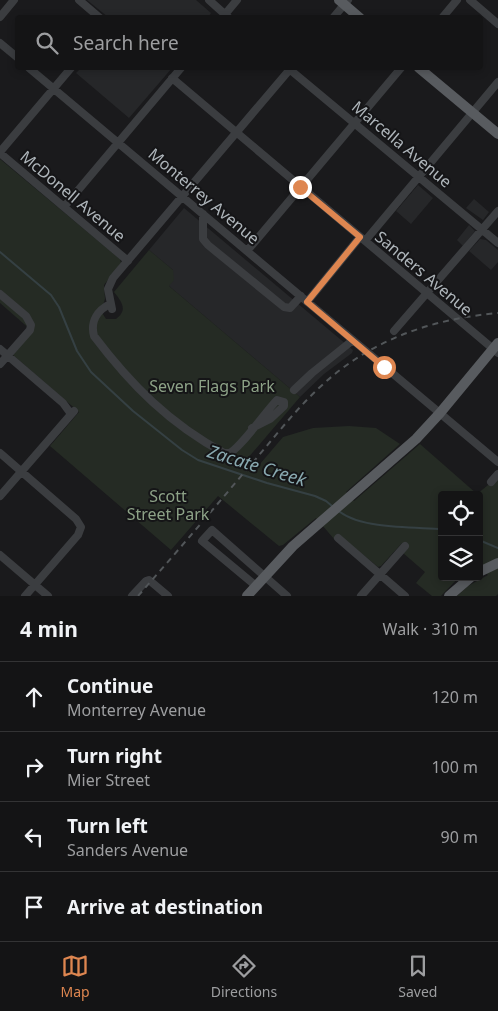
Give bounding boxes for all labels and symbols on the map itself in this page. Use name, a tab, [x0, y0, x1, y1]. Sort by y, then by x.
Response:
street label: Marcella Avenue	[347, 96, 457, 192]
street label: Monterrey Avenue	[144, 143, 264, 249]
street label: McDonell Avenue	[16, 145, 130, 247]
route end	[289, 176, 312, 199]
street label: Sanders Avenue	[371, 226, 477, 320]
route start	[373, 356, 396, 379]
park label: Seven Flags Park	[149, 375, 275, 397]
water label: Zacate Creek	[204, 438, 310, 492]
park label: Scott Street Park	[127, 485, 210, 525]

